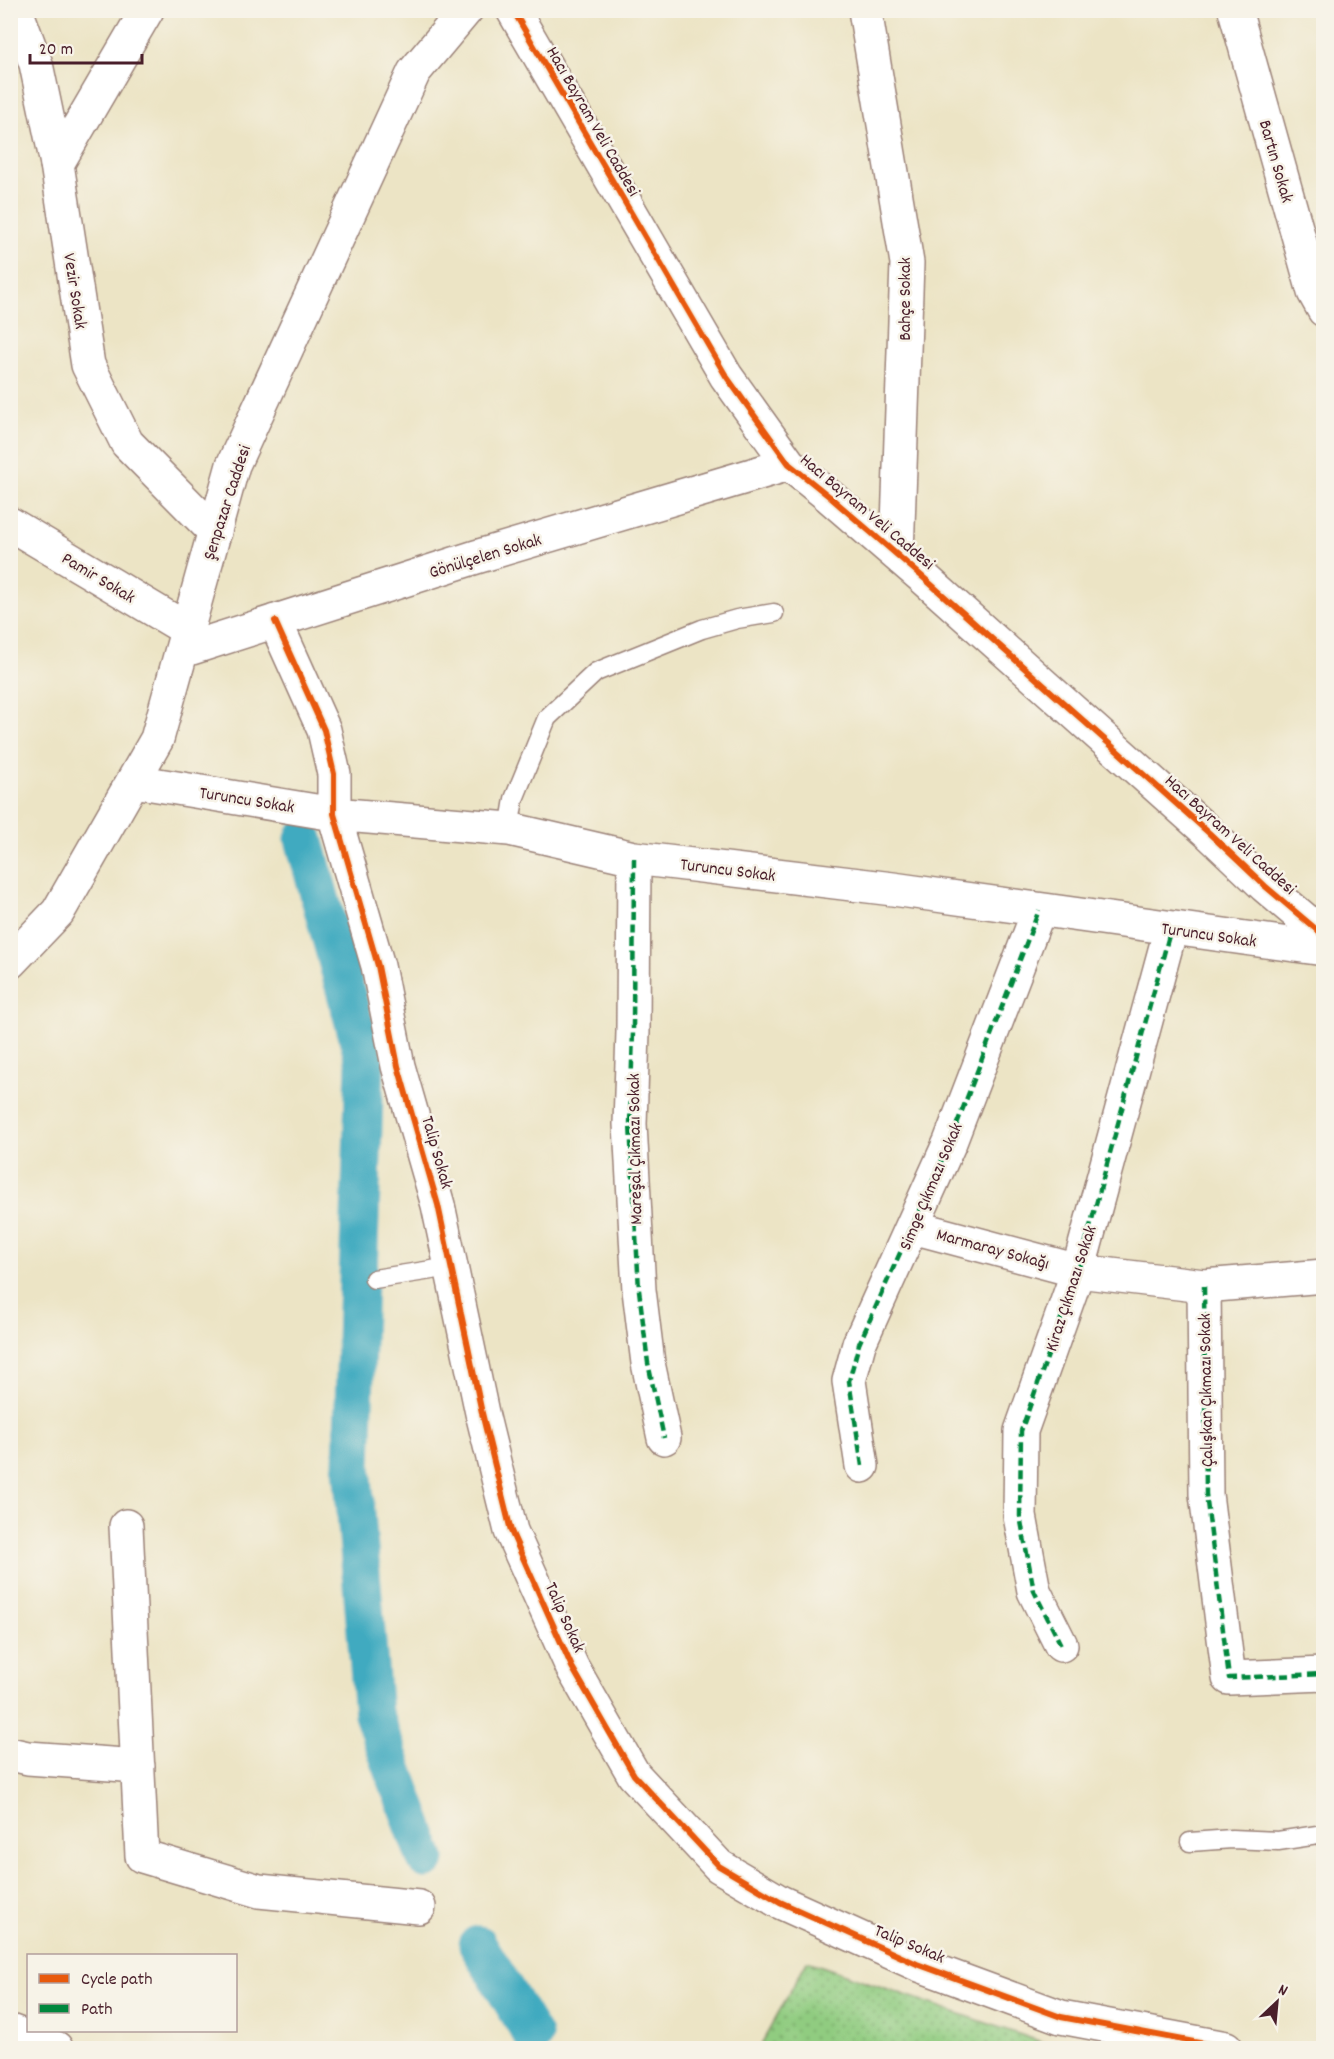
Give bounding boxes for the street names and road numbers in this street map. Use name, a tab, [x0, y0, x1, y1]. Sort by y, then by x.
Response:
street label: Hacı Bayram Veli Caddesi	[539, 43, 645, 202]
street label: Bartın Sokak	[1251, 117, 1298, 206]
street label: Vezir Sokak	[55, 252, 92, 331]
street label: Bahçe Sokak	[894, 257, 919, 341]
street label: Şenpazar Caddesi	[198, 442, 259, 563]
street label: Hacı Bayram Veli Caddesi	[793, 449, 939, 577]
street label: Gönülçelen Sokak	[426, 528, 545, 586]
street label: Pamir Sokak	[56, 547, 139, 611]
street label: Hacı Bayram Veli Caddesi	[1158, 770, 1301, 902]
street label: Turuncu Sokak	[197, 782, 296, 821]
street label: Turuncu Sokak	[679, 853, 777, 890]
street label: Turuncu Sokak	[1159, 917, 1258, 956]
street label: Mareşal Çıkmazı Sokak	[623, 1073, 650, 1225]
street label: Talip Sokak	[413, 1113, 458, 1192]
street label: Simge Çıkmazı Sokak	[894, 1119, 971, 1255]
street label: Marmaray Sokağı	[933, 1223, 1052, 1277]
street label: Kiraz Çıkmazı Sokak	[1040, 1223, 1105, 1355]
street label: Çalışkan Çıkmazı Sokak	[1194, 1313, 1221, 1467]
street label: Talip Sokak	[537, 1579, 590, 1657]
street label: Talip Sokak	[870, 1919, 948, 1971]

